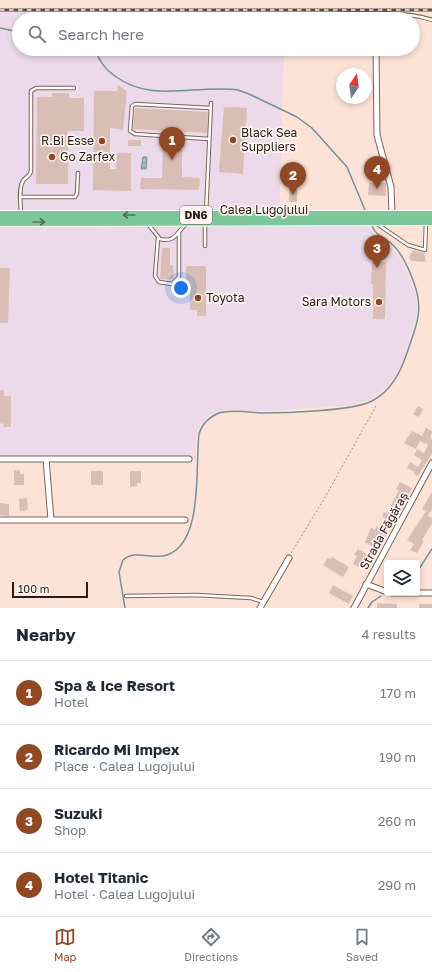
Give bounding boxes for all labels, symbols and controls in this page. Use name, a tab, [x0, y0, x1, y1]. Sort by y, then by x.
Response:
search box	[12, 12, 420, 56]
icon: search	[26, 23, 48, 45]
text: Search here	[58, 25, 144, 43]
north arrow	[336, 68, 372, 104]
place label: Black Sea Suppliers	[241, 125, 297, 154]
pin: 1	[159, 127, 185, 160]
place label: R.Bi Esse	[41, 133, 94, 148]
marker: Black Sea Suppliers	[228, 135, 238, 145]
marker: R.Bi Esse	[97, 136, 107, 146]
place label: Go Zarfex	[60, 149, 116, 164]
marker: Go Zarfex	[47, 152, 57, 162]
pin: 4	[364, 156, 390, 189]
pin: 2	[280, 162, 306, 195]
street label: Calea Lugojului	[220, 202, 308, 217]
road number: DN6	[180, 206, 212, 224]
one-way arrow	[123, 211, 136, 219]
one-way arrow	[32, 218, 45, 226]
pin: 3	[364, 235, 390, 268]
your location	[171, 278, 191, 298]
place label: Toyota	[206, 290, 245, 305]
marker: Toyota	[193, 293, 203, 303]
place label: Sara Motors	[302, 294, 371, 309]
marker: Sara Motors	[374, 297, 384, 307]
street label: Strada Făgăraș	[356, 489, 411, 572]
map controls	[384, 560, 420, 596]
button: layers	[384, 560, 420, 596]
scale bar	[12, 580, 88, 599]
text: 100 m	[18, 582, 49, 595]
text: Nearby	[16, 624, 76, 645]
text: 4 results	[362, 626, 416, 642]
text: Spa & Ice Resort	[54, 676, 175, 694]
text: 1	[26, 685, 32, 701]
text: 170 m	[380, 685, 416, 701]
text: Hotel	[54, 694, 89, 710]
text: Ricardo Mi Impex	[54, 740, 179, 758]
text: 2	[25, 749, 33, 765]
text: 190 m	[379, 749, 416, 765]
text: Place · Calea Lugojului	[54, 758, 195, 774]
text: Suzuki	[54, 804, 102, 822]
text: 3	[25, 813, 33, 829]
text: 260 m	[378, 813, 416, 829]
text: Shop	[54, 822, 86, 838]
text: Hotel Titanic	[54, 868, 148, 886]
text: 4	[25, 877, 33, 893]
text: 290 m	[378, 877, 416, 893]
text: Hotel · Calea Lugojului	[54, 886, 195, 902]
tab: Map	[54, 926, 76, 963]
tab: Directions	[184, 926, 238, 963]
tab: Saved	[346, 926, 378, 963]

